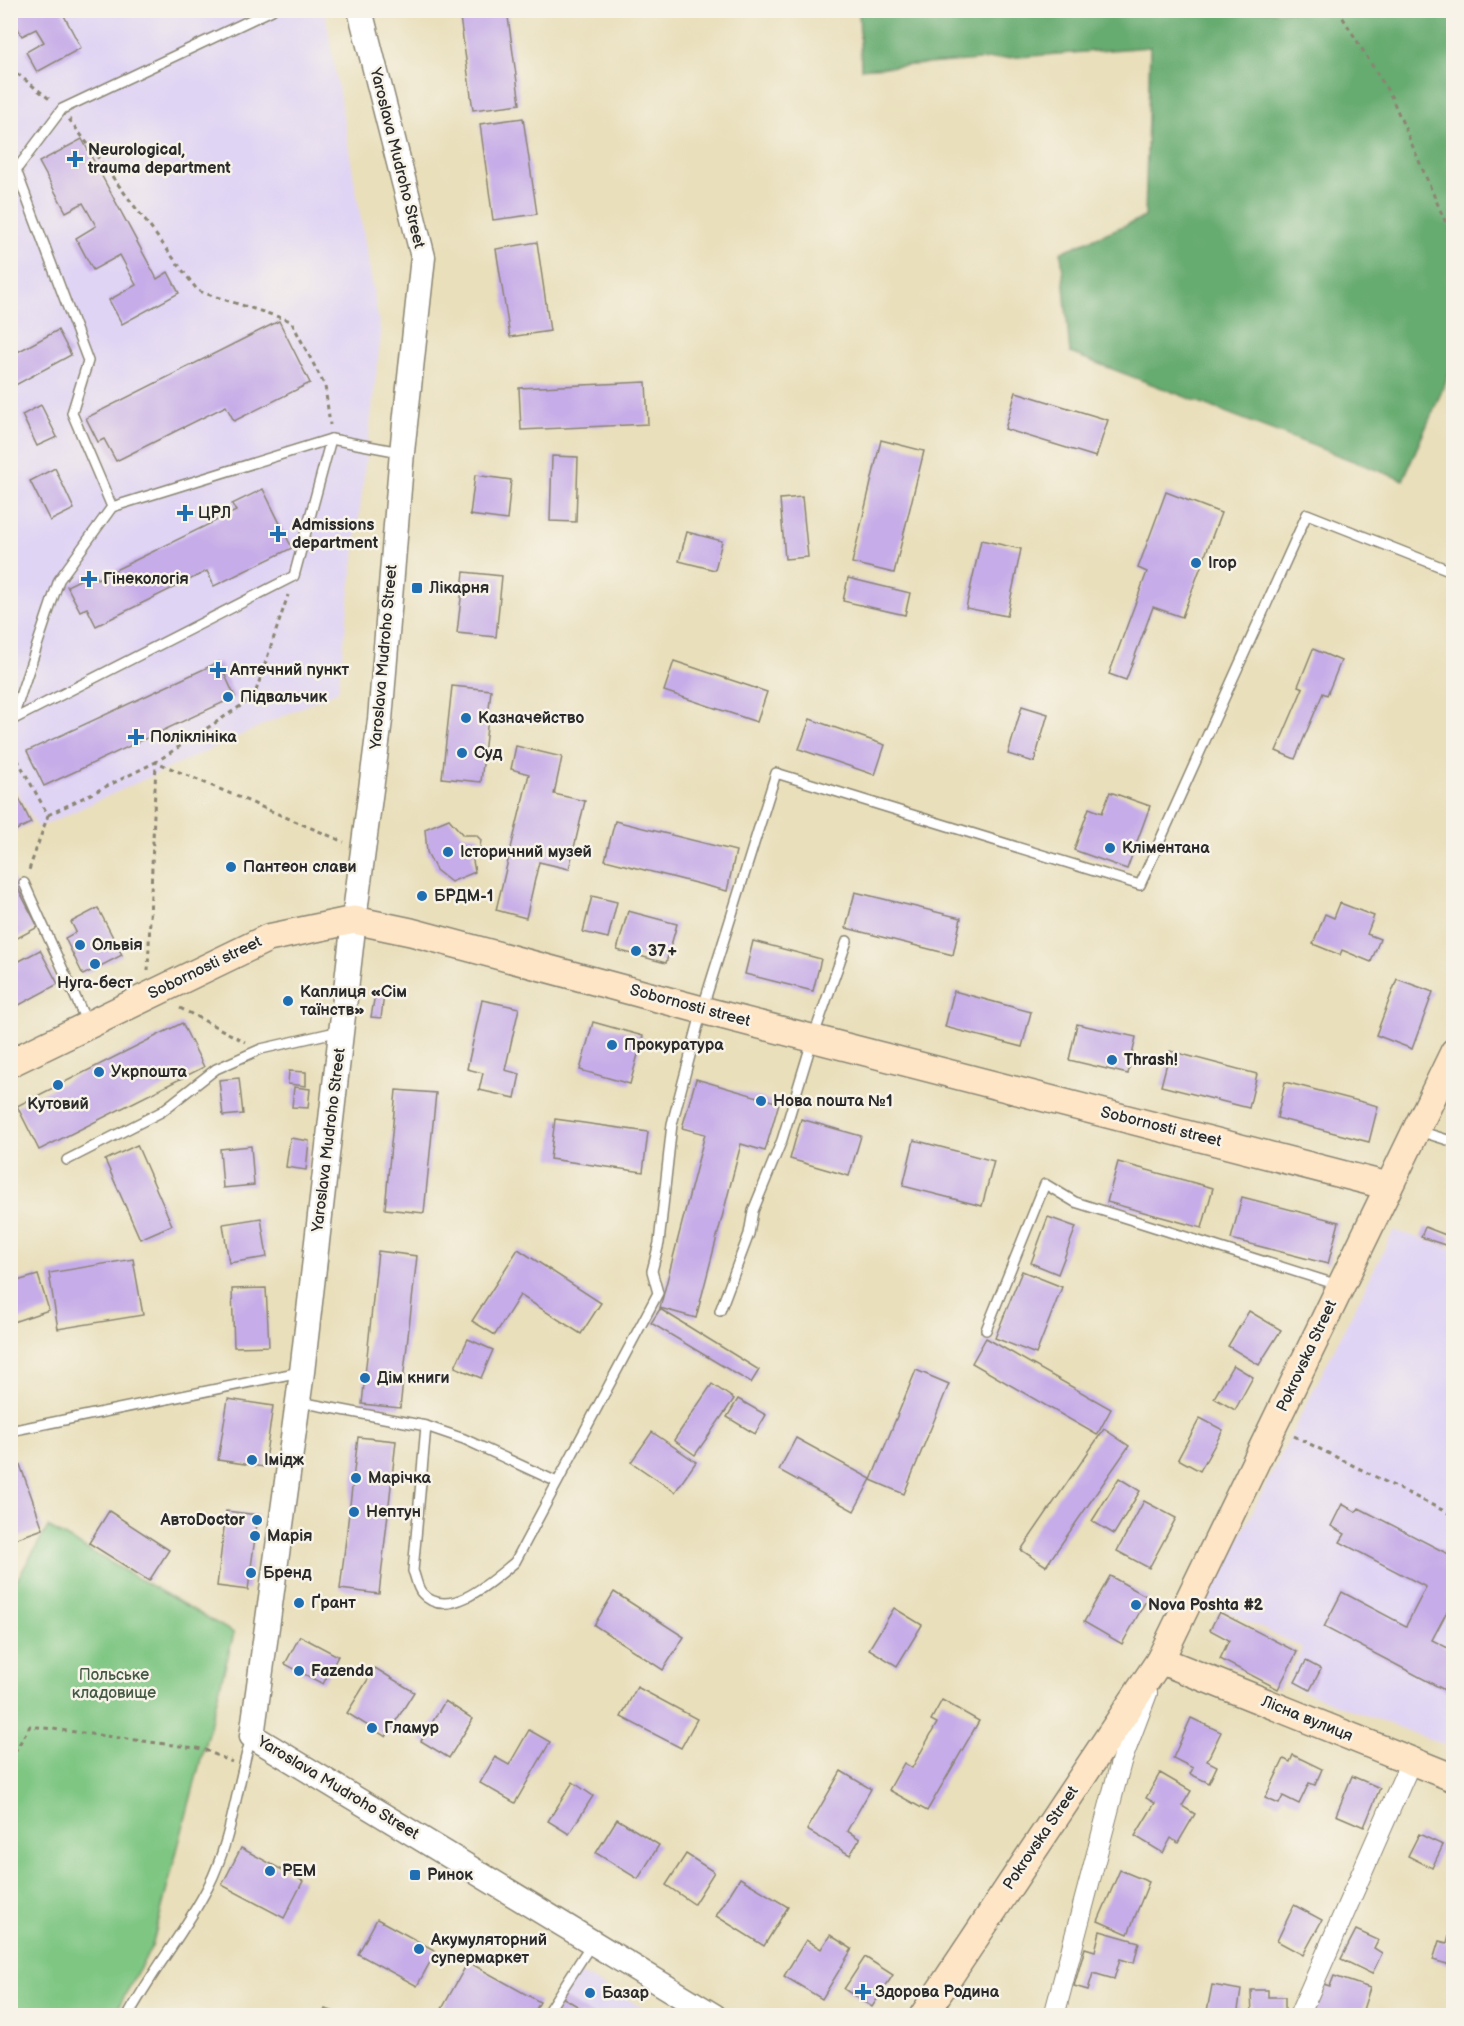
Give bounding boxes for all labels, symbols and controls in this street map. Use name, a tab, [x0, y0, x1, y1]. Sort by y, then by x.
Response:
street label: Yaroslava Mudroho Street	[365, 65, 429, 250]
place label: Neurological, trauma department	[87, 141, 231, 178]
marker: Neurological, trauma department	[66, 150, 84, 168]
marker: ЦРЛ	[176, 504, 194, 522]
place label: ЦРЛ	[198, 504, 231, 523]
place label: Admissions department	[291, 516, 379, 553]
marker: Admissions department	[269, 525, 287, 543]
place label: Ігор	[1208, 554, 1237, 573]
marker: Ігор	[1189, 556, 1203, 570]
street label: Yaroslava Mudroho Street	[366, 564, 402, 751]
marker: Гінекологія	[80, 570, 98, 588]
place label: Гінекологія	[103, 570, 189, 589]
place label: Лікарня	[428, 579, 489, 598]
marker: Лікарня	[410, 581, 424, 595]
place label: Аптечний пункт	[229, 661, 350, 680]
marker: Аптечний пункт	[211, 663, 225, 677]
place label: Підвальчик	[240, 688, 328, 707]
marker: Підвальчик	[221, 690, 235, 704]
place label: Казначейство	[478, 709, 584, 728]
marker: Казначейство	[459, 711, 473, 725]
marker: Поліклініка	[127, 728, 145, 746]
place label: Поліклініка	[150, 728, 237, 747]
place label: Суд	[474, 744, 503, 763]
marker: Суд	[455, 746, 469, 760]
place label: Кліментана	[1122, 839, 1210, 858]
marker: Кліментана	[1103, 841, 1117, 855]
place label: Історичний музей	[460, 843, 592, 862]
marker: Історичний музей	[441, 845, 455, 859]
place label: Пантеон слави	[243, 858, 356, 877]
marker: Пантеон слави	[224, 860, 238, 874]
place label: БРДМ-1	[434, 887, 494, 906]
marker: БРДМ-1	[415, 889, 429, 903]
street label: Sobornosti street	[145, 932, 265, 1004]
place label: Ольвія	[92, 936, 143, 955]
marker: Ольвія	[73, 938, 87, 952]
place label: 37+	[648, 942, 678, 961]
marker: 37+	[629, 944, 643, 958]
marker: Нуга-бест	[88, 957, 102, 971]
place label: Нуга-бест	[57, 974, 133, 993]
street label: Sobornosti street	[628, 981, 752, 1031]
place label: Каплиця «Сім таїнств»	[300, 983, 407, 1020]
marker: Каплиця «Сім таїнств»	[281, 994, 295, 1008]
place label: Прокуратура	[624, 1036, 724, 1055]
marker: Прокуратура	[605, 1038, 619, 1052]
street label: Yaroslava Mudroho Street	[308, 1047, 350, 1234]
place label: Thrash!	[1124, 1051, 1178, 1070]
marker: Thrash!	[1105, 1053, 1119, 1067]
place label: Укрпошта	[111, 1063, 187, 1082]
marker: Укрпошта	[92, 1065, 106, 1079]
marker: Кутовий	[51, 1078, 65, 1092]
place label: Нова пошта №1	[773, 1092, 893, 1111]
marker: Нова пошта №1	[754, 1094, 768, 1108]
place label: Кутовий	[27, 1095, 89, 1114]
street label: Sobornosti street	[1099, 1103, 1223, 1151]
street label: Pokrovska Street	[1273, 1297, 1341, 1415]
place label: Дім книги	[377, 1369, 450, 1388]
marker: Дім книги	[358, 1371, 372, 1385]
place label: Імідж	[264, 1451, 305, 1470]
marker: Імідж	[245, 1453, 259, 1467]
place label: Марічка	[368, 1469, 432, 1488]
marker: Марічка	[349, 1471, 363, 1485]
place label: Нептун	[366, 1503, 421, 1522]
marker: Нептун	[347, 1505, 361, 1519]
place label: АвтоDoctor	[160, 1511, 246, 1530]
marker: АвтоDoctor	[250, 1513, 264, 1527]
place label: Марія	[267, 1527, 313, 1546]
marker: Марія	[248, 1529, 262, 1543]
place label: Бренд	[263, 1564, 312, 1583]
marker: Бренд	[244, 1566, 258, 1580]
place label: Ґрант	[311, 1593, 356, 1613]
marker: Ґрант	[292, 1596, 306, 1610]
place label: Nova Poshta #2	[1148, 1596, 1264, 1615]
marker: Nova Poshta #2	[1129, 1598, 1143, 1612]
place label: Fazenda	[311, 1662, 374, 1681]
marker: Fazenda	[292, 1664, 306, 1678]
park label: Польське кладовище	[72, 1666, 156, 1703]
street label: Лісна вулиця	[1258, 1692, 1356, 1746]
place label: Гламур	[384, 1719, 440, 1738]
marker: Гламур	[365, 1721, 379, 1735]
street label: Yaroslava Mudroho Street	[253, 1732, 422, 1844]
street label: Pokrovska Street	[999, 1782, 1083, 1893]
place label: РЕМ	[282, 1862, 316, 1881]
marker: РЕМ	[263, 1864, 277, 1878]
place label: Ринок	[427, 1866, 473, 1885]
marker: Ринок	[408, 1868, 422, 1882]
place label: Акумуляторний супермаркет	[430, 1931, 547, 1968]
marker: Акумуляторний супермаркет	[412, 1942, 426, 1956]
place label: Здорова Родина	[875, 1983, 1000, 2002]
place label: Базар	[602, 1984, 650, 2003]
marker: Здорова Родина	[856, 1985, 870, 1999]
marker: Базар	[583, 1986, 597, 2000]

